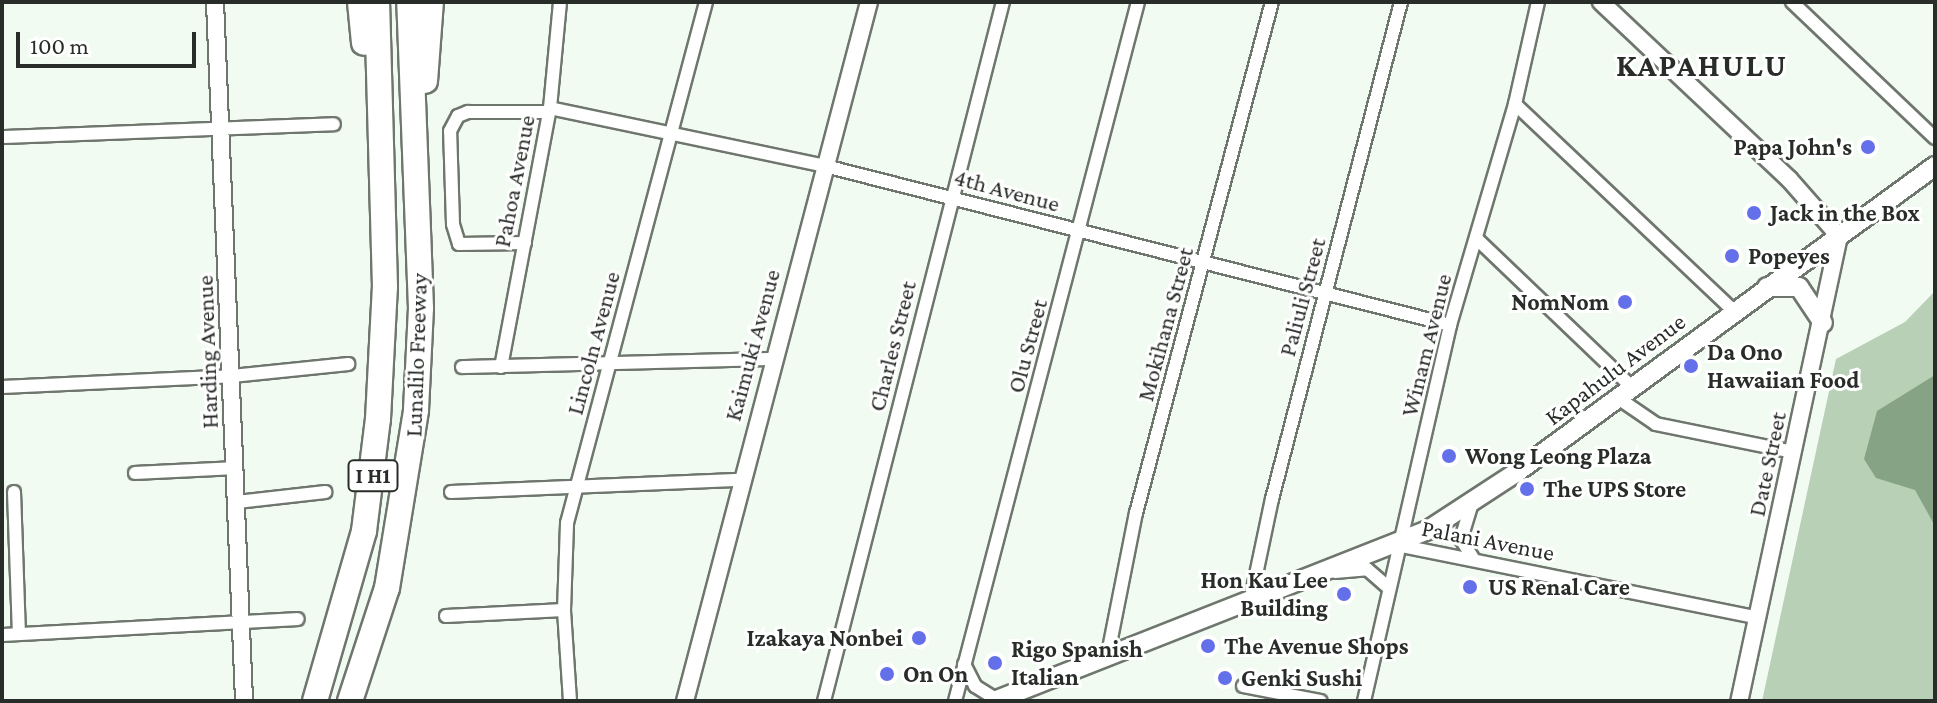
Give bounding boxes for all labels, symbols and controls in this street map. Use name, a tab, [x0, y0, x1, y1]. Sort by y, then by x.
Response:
scale bar	[20, 16, 200, 66]
text: 100 m	[30, 32, 89, 59]
district label: KAPAHULU	[1616, 46, 1788, 84]
street label: Pahoa Avenue	[487, 113, 541, 249]
place label: Papa John's	[1733, 133, 1852, 161]
marker: Papa John's	[1859, 138, 1877, 156]
street label: 4th Avenue	[951, 162, 1063, 218]
place label: Jack in the Box	[1770, 199, 1920, 227]
marker: Jack in the Box	[1745, 204, 1763, 222]
street label: Paliuli Street	[1272, 235, 1332, 359]
place label: Popeyes	[1748, 242, 1830, 270]
street label: Mokihana Street	[1131, 244, 1199, 404]
marker: Popeyes	[1723, 247, 1741, 265]
street label: Kaimuki Avenue	[718, 266, 786, 424]
street label: Lincoln Avenue	[560, 268, 626, 418]
street label: Winam Avenue	[1394, 270, 1458, 420]
street label: Lunalilo Freeway	[399, 272, 433, 438]
street label: Harding Avenue	[190, 275, 224, 429]
street label: Charles Street	[862, 278, 922, 414]
place label: NomNom	[1511, 288, 1609, 316]
marker: NomNom	[1616, 293, 1634, 311]
street label: Olu Street	[1001, 296, 1053, 396]
street label: Kapahulu Avenue	[1539, 307, 1691, 431]
place label: Da Ono Hawaiian Food	[1707, 338, 1859, 394]
marker: Da Ono Hawaiian Food	[1682, 357, 1700, 375]
street label: Date Street	[1742, 409, 1792, 519]
place label: Wong Leong Plaza	[1465, 442, 1651, 470]
marker: Wong Leong Plaza	[1440, 447, 1458, 465]
road number: I H1	[347, 458, 399, 494]
place label: The UPS Store	[1543, 475, 1686, 503]
marker: The UPS Store	[1518, 480, 1536, 498]
street label: Palani Avenue	[1419, 513, 1557, 567]
place label: Hon Kau Lee Building	[1200, 566, 1328, 622]
place label: US Renal Care	[1488, 573, 1630, 601]
marker: US Renal Care	[1459, 576, 1481, 598]
marker: Hon Kau Lee Building	[1335, 585, 1353, 603]
place label: Izakaya Nonbei	[746, 624, 903, 652]
marker: Izakaya Nonbei	[910, 629, 928, 647]
place label: The Avenue Shops	[1224, 632, 1408, 660]
place label: Rigo Spanish Italian	[1011, 635, 1143, 691]
marker: The Avenue Shops	[1199, 637, 1217, 655]
marker: Rigo Spanish Italian	[986, 654, 1004, 672]
place label: On On	[903, 660, 968, 688]
place label: Genki Sushi	[1241, 664, 1362, 692]
marker: On On	[878, 665, 896, 683]
marker: Genki Sushi	[1216, 669, 1234, 687]

